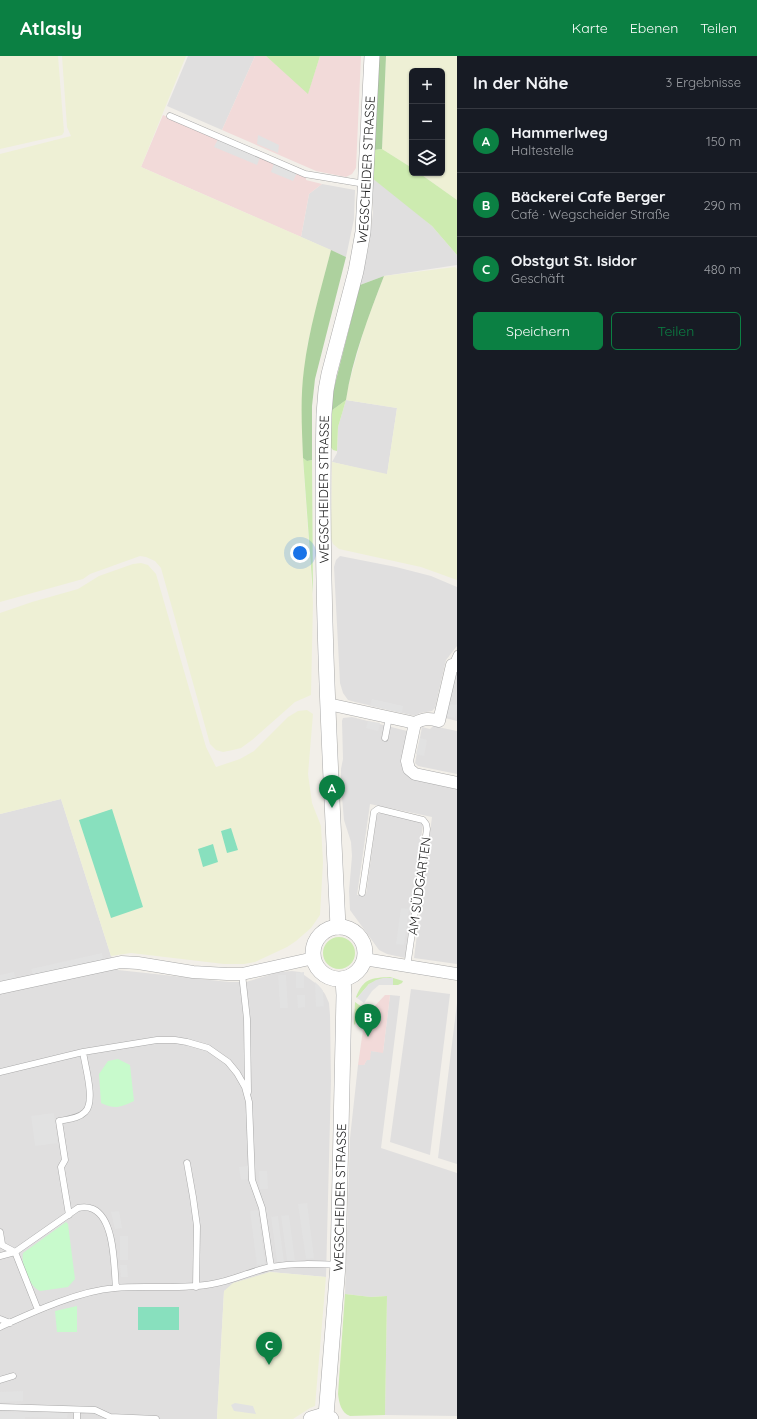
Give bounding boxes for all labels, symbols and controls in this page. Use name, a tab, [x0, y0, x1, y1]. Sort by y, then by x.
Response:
text: Atlasly	[20, 16, 82, 40]
text: Karte	[572, 19, 608, 37]
text: Ebenen	[630, 19, 678, 37]
text: Teilen	[700, 19, 737, 37]
map controls	[409, 68, 445, 176]
button: +	[409, 68, 445, 104]
text: In der Nähe	[473, 72, 569, 93]
text: 3 Ergebnisse	[666, 74, 741, 90]
street label: WEGSCHEIDER STRASSE	[353, 95, 378, 245]
button: −	[409, 104, 445, 140]
text: Hammerlweg	[511, 123, 608, 142]
text: A	[482, 133, 490, 149]
text: 150 m	[706, 133, 741, 149]
button: layers	[409, 140, 445, 176]
text: Haltestelle	[511, 142, 574, 158]
text: Bäckerei Cafe Berger	[511, 187, 665, 206]
text: B	[482, 197, 490, 213]
text: 290 m	[703, 197, 741, 213]
text: Café · Wegscheider Straße	[511, 206, 670, 222]
text: Obstgut St. Isidor	[511, 251, 637, 270]
text: C	[482, 261, 490, 277]
text: 480 m	[704, 261, 741, 277]
text: Geschäft	[511, 270, 565, 286]
button: Speichern	[473, 312, 603, 350]
button: Teilen	[611, 312, 741, 350]
street label: WEGSCHEIDER STRASSE	[315, 415, 332, 564]
your location	[290, 543, 310, 563]
pin: A	[319, 775, 345, 808]
street label: AM SÜDGARTEN	[404, 836, 434, 936]
pin: B	[355, 1004, 381, 1037]
street label: WEGSCHEIDER STRASSE	[330, 1123, 349, 1272]
pin: C	[256, 1332, 282, 1365]

